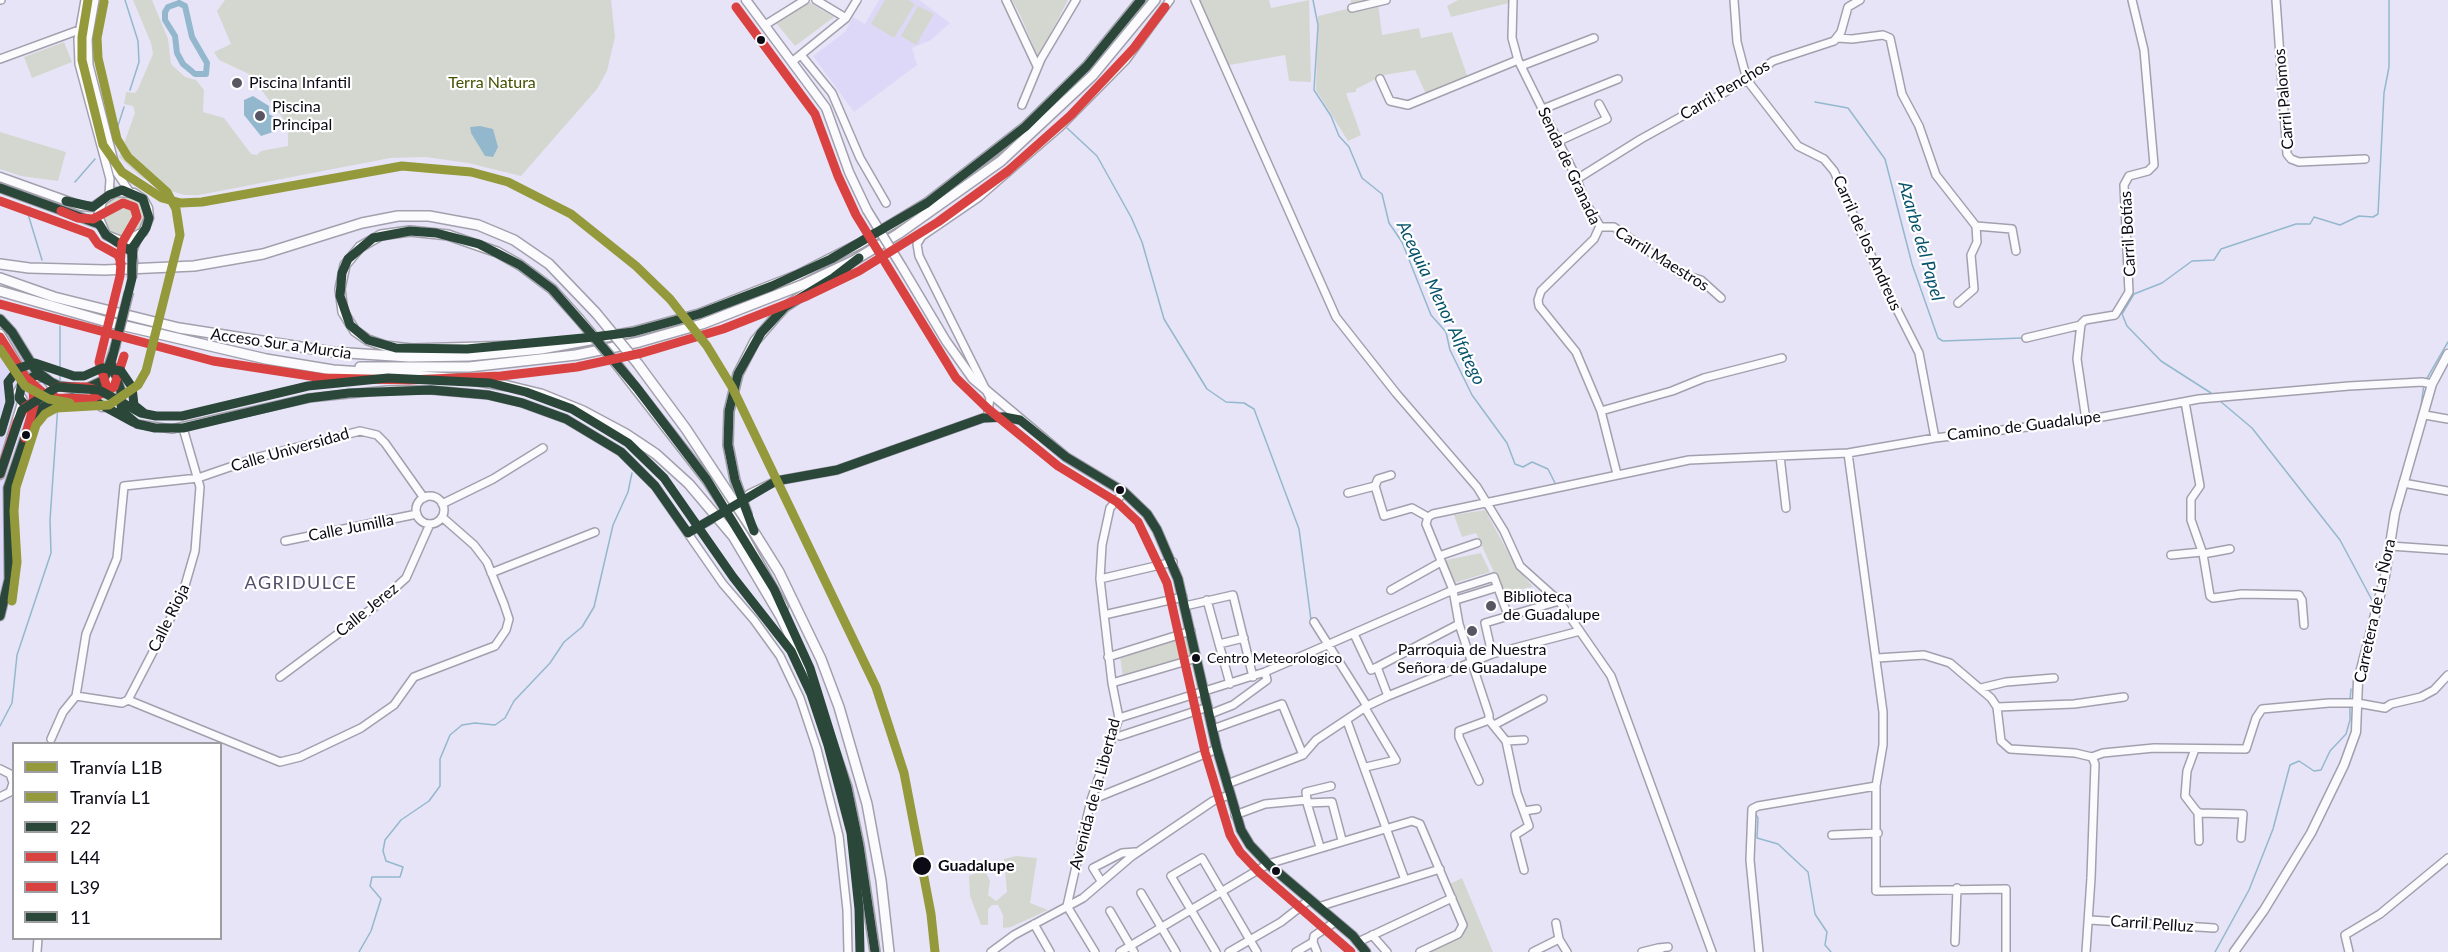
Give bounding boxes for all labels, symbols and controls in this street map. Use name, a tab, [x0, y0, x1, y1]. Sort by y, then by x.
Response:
unlabelled marker	[755, 34, 767, 46]
street label: Carril Palomos	[2270, 48, 2298, 150]
street label: Carril Penchos	[1677, 56, 1773, 124]
place label: Piscina Infantil	[249, 73, 351, 93]
park label: Terra Natura	[448, 73, 536, 93]
marker: Piscina Infantil	[230, 76, 244, 90]
place label: Piscina Principal	[272, 97, 332, 135]
street label: Senda de Granada	[1533, 104, 1605, 228]
marker: Piscina Principal	[253, 109, 267, 123]
street label: Carril de los Andreus	[1829, 172, 1905, 314]
water label: Azarbe del Papel	[1894, 179, 1948, 303]
street label: Carril Botías	[2116, 191, 2140, 277]
water label: Acequia Menor Alfatego	[1392, 218, 1490, 388]
street label: Carril Maestros	[1611, 222, 1713, 296]
street label: Acceso Sur a Murcia	[209, 325, 353, 363]
street label: Camino de Guadalupe	[1946, 407, 2102, 445]
street label: Calle Universidad	[229, 424, 351, 476]
unlabelled marker	[20, 429, 32, 441]
unlabelled marker	[1114, 484, 1126, 496]
street label: Calle Jumilla	[307, 510, 395, 546]
street label: Carretera de La Ñora	[2350, 537, 2400, 685]
district label: AGRIDULCE	[245, 572, 357, 594]
street label: Calle Jerez	[332, 579, 402, 641]
street label: Calle Rioja	[144, 581, 194, 655]
place label: Biblioteca de Guadalupe	[1503, 587, 1600, 625]
marker: Biblioteca de Guadalupe	[1484, 599, 1498, 613]
marker: Parroquia de Nuestra Señora de Guadalupe	[1465, 624, 1479, 638]
place label: Parroquia de Nuestra Señora de Guadalupe	[1397, 640, 1547, 678]
place label: Centro Meteorologico	[1207, 650, 1342, 666]
marker: Centro Meteorologico	[1190, 652, 1202, 664]
street label: Avenida de la Libertad	[1066, 716, 1124, 872]
legend	[12, 742, 222, 940]
text: Tranvía L1B	[70, 756, 162, 778]
text: Tranvía L1	[70, 786, 151, 808]
text: 22	[70, 816, 91, 838]
text: L44	[70, 846, 100, 868]
marker: Guadalupe	[911, 855, 933, 877]
place label: Guadalupe	[938, 856, 1014, 876]
unlabelled marker	[1270, 865, 1282, 877]
text: L39	[70, 876, 100, 898]
text: 11	[70, 906, 91, 928]
street label: Carril Pelluz	[2110, 912, 2194, 936]

